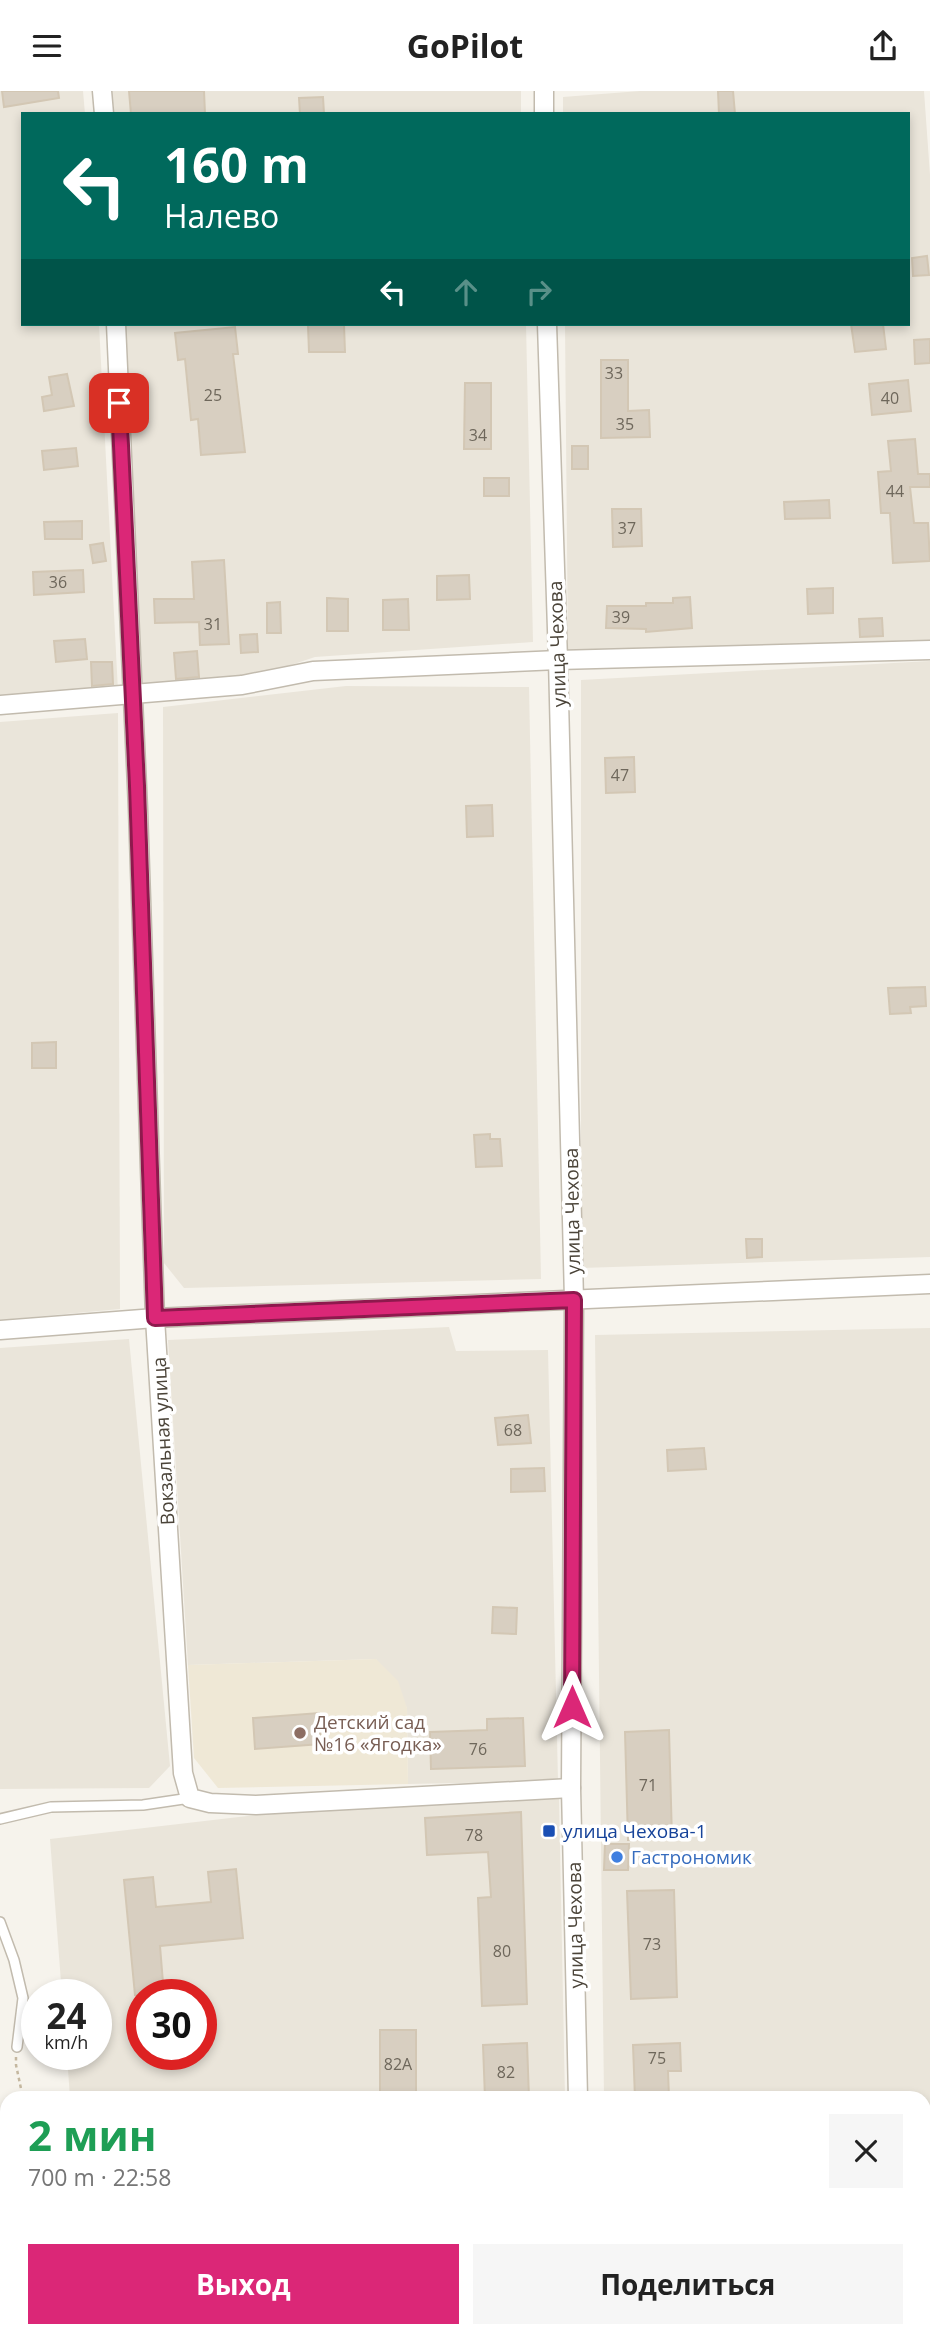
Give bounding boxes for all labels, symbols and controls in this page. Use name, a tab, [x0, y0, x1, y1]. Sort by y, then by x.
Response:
text: GoPilot	[407, 24, 523, 67]
icon: menu	[28, 27, 66, 65]
icon: share	[864, 27, 902, 65]
text: 160 m	[164, 131, 309, 197]
icon: left	[49, 140, 140, 231]
text: Налево	[164, 194, 279, 237]
icon: left	[374, 273, 412, 311]
icon: ahead	[447, 273, 485, 311]
icon: right	[520, 273, 558, 311]
house number: 33	[605, 362, 623, 384]
pin	[89, 373, 149, 433]
icon: arrive	[100, 384, 138, 422]
house number: 25	[204, 384, 222, 406]
house number: 40	[881, 387, 899, 409]
house number: 35	[616, 413, 634, 435]
house number: 34	[469, 424, 487, 446]
house number: 44	[886, 480, 904, 502]
house number: 37	[618, 517, 636, 539]
house number: 36	[49, 571, 67, 593]
street label: улица Чехова	[542, 580, 572, 708]
house number: 39	[612, 606, 630, 628]
house number: 31	[204, 613, 222, 635]
house number: 47	[611, 764, 629, 786]
street label: улица Чехова	[558, 1148, 586, 1274]
street label: Вокзальная улица	[146, 1356, 180, 1526]
house number: 68	[504, 1419, 522, 1441]
position arrow	[535, 1670, 609, 1744]
place label: Детский сад №16 «Ягодка»	[314, 1709, 442, 1757]
marker: Детский сад №16 «Ягодка»	[292, 1725, 308, 1741]
house number: 76	[469, 1738, 487, 1760]
house number: 71	[639, 1774, 657, 1796]
place label: улица Чехова-1	[563, 1818, 707, 1844]
marker: улица Чехова-1	[541, 1823, 557, 1839]
house number: 78	[465, 1824, 483, 1846]
place label: Гастрономик	[631, 1844, 752, 1870]
marker: Гастрономик	[609, 1849, 625, 1865]
street label: улица Чехова	[561, 1862, 589, 1988]
house number: 73	[643, 1933, 661, 1955]
house number: 80	[493, 1940, 511, 1962]
speed limit sign: 30	[126, 1979, 217, 2070]
text: 24	[46, 1992, 87, 2039]
text: km/h	[45, 2030, 88, 2054]
house number: 75	[648, 2047, 666, 2069]
house number: 82А	[384, 2053, 413, 2075]
house number: 82	[497, 2061, 515, 2083]
text: 2 мин	[28, 2106, 156, 2163]
button: close	[829, 2114, 903, 2188]
text: 700 m · 22:58	[28, 2161, 171, 2193]
button: Выход	[28, 2244, 459, 2324]
button: Поделиться	[473, 2244, 903, 2324]

